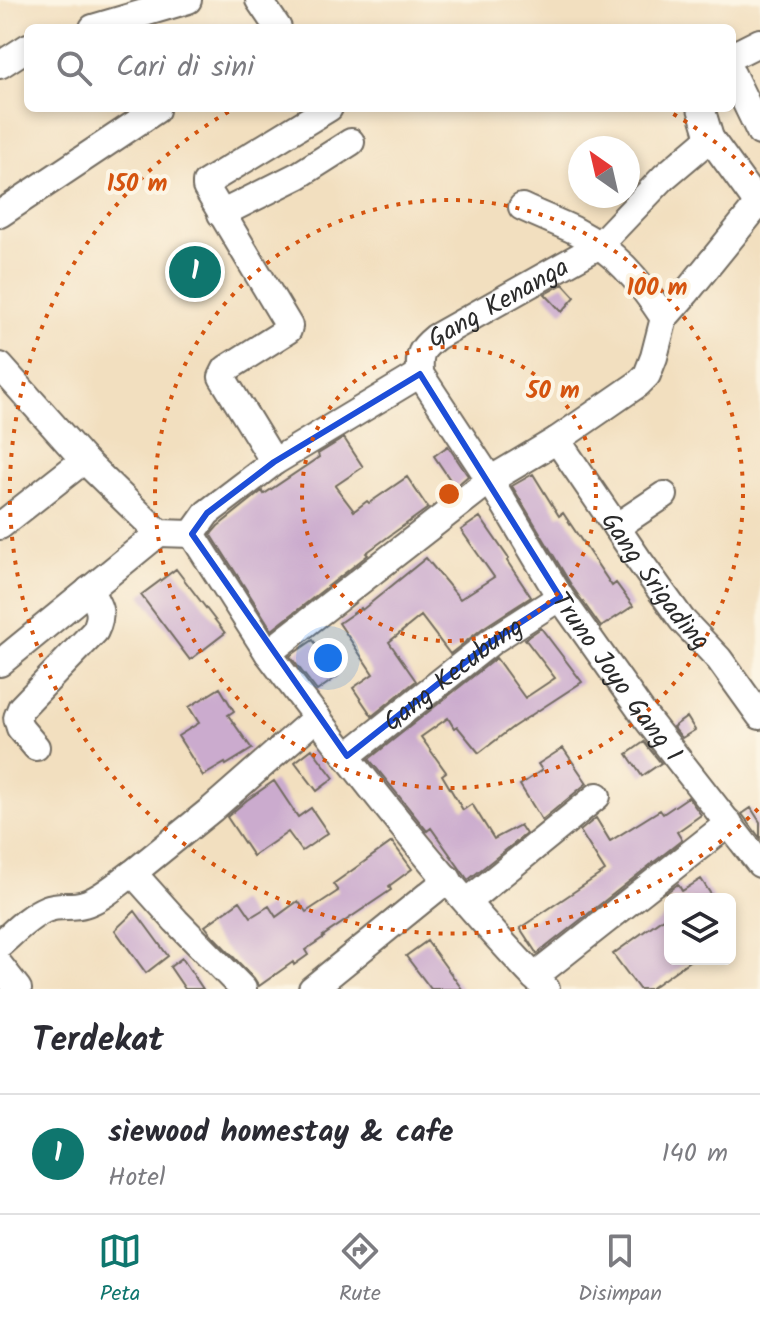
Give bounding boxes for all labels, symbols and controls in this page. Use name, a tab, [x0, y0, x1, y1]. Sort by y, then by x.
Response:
search box	[24, 24, 736, 112]
text: Cari di sini	[116, 44, 254, 92]
icon: search	[52, 46, 96, 90]
north arrow	[568, 136, 640, 208]
text: 150 m	[107, 165, 167, 204]
pin: 1	[169, 242, 221, 302]
street label: Gang Kenanga	[420, 247, 577, 361]
text: 100 m	[627, 269, 687, 308]
text: 50 m	[525, 372, 580, 411]
centre of rings	[435, 480, 463, 508]
street label: Gang Srigading	[589, 504, 720, 661]
street label: Truno Joyo Gang I	[540, 584, 692, 772]
street label: Gang Kecubung	[374, 607, 532, 743]
your location	[308, 638, 348, 678]
map controls	[664, 893, 736, 965]
button: layers	[664, 893, 736, 965]
text: Terdekat	[32, 1014, 164, 1068]
text: siewood homestay & cafe	[108, 1109, 453, 1157]
text: 1	[54, 1133, 62, 1175]
text: 140 m	[661, 1133, 728, 1175]
text: Hotel	[108, 1157, 165, 1199]
tab: Peta	[98, 1229, 142, 1312]
tab: Rute	[338, 1229, 382, 1312]
tab: Disimpan	[578, 1229, 662, 1312]

